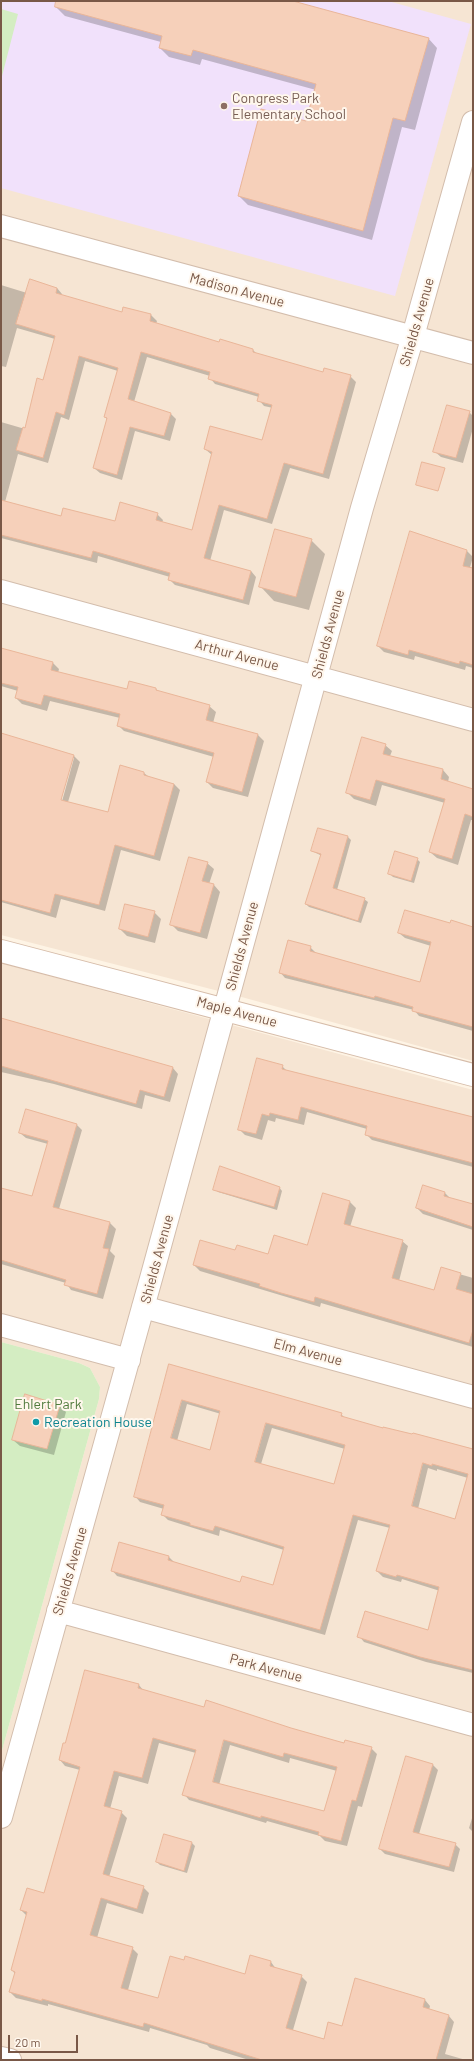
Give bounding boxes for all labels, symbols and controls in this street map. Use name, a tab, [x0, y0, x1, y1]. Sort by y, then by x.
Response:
place label: Congress Park Elementary School	[232, 90, 346, 122]
marker: Congress Park Elementary School	[219, 101, 229, 111]
street label: Madison Avenue	[188, 269, 286, 311]
street label: Shields Avenue	[396, 276, 438, 368]
street label: Shields Avenue	[308, 588, 348, 680]
street label: Arthur Avenue	[193, 636, 281, 674]
street label: Shields Avenue	[222, 900, 262, 992]
street label: Maple Avenue	[195, 993, 279, 1031]
street label: Shields Avenue	[137, 1213, 177, 1305]
street label: Elm Avenue	[272, 1335, 344, 1369]
park label: Ehlert Park	[14, 1396, 82, 1412]
place label: Recreation House	[44, 1414, 152, 1430]
marker: Recreation House	[31, 1417, 41, 1427]
street label: Shields Avenue	[49, 1525, 91, 1617]
street label: Park Avenue	[228, 1650, 304, 1686]
scale bar	[10, 2027, 80, 2053]
text: 20 m	[15, 2035, 41, 2049]

